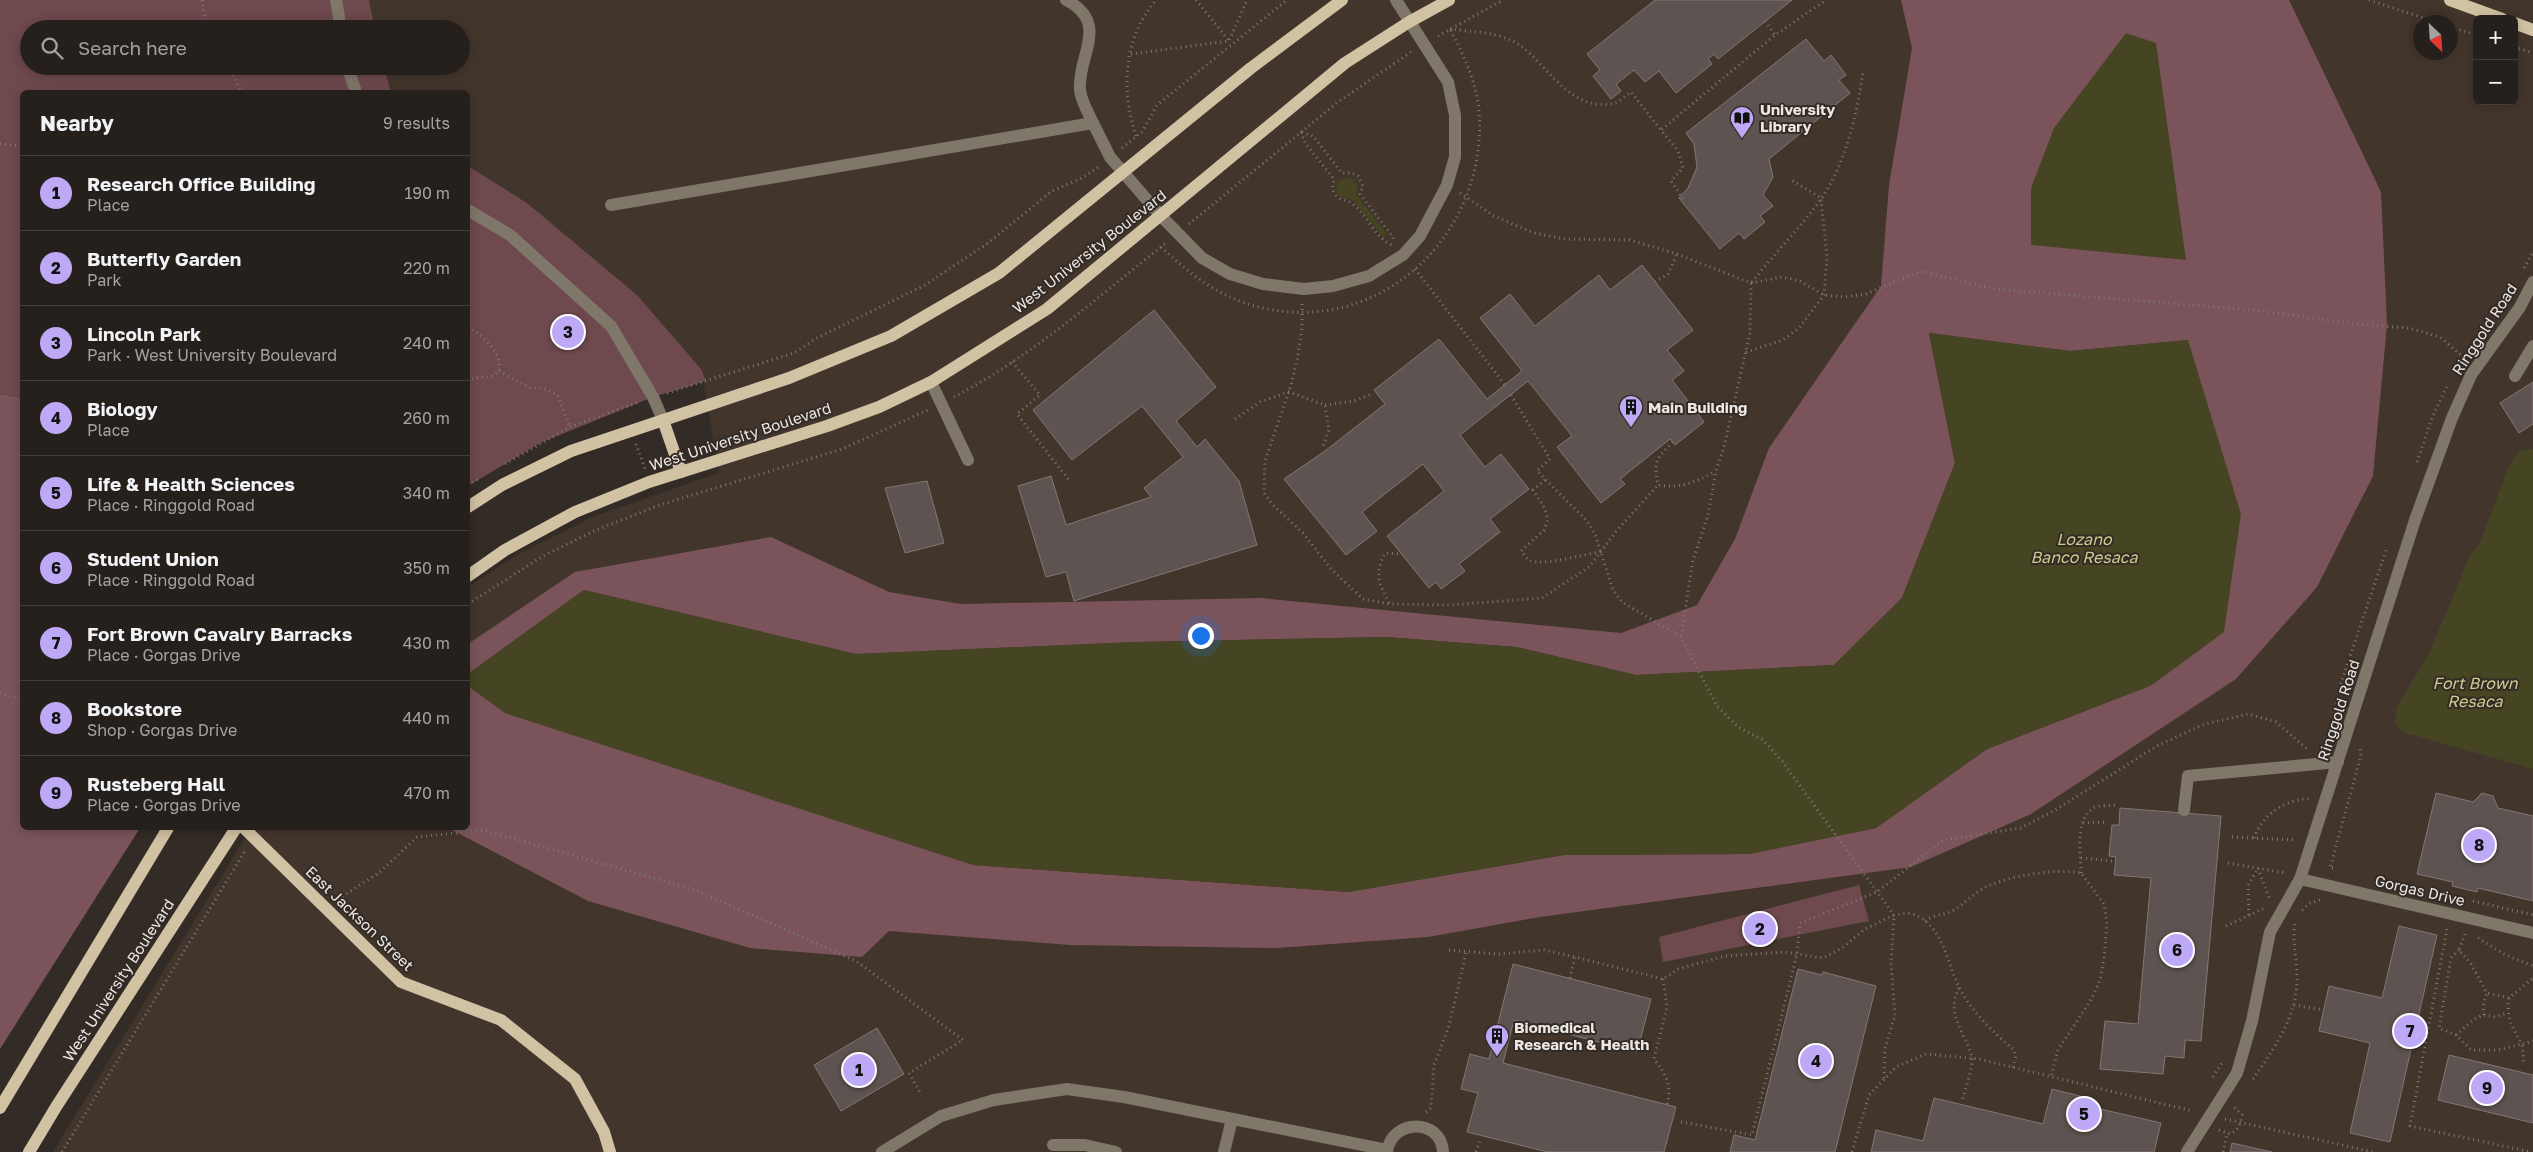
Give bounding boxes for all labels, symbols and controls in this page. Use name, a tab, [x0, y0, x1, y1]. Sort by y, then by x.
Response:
north arrow	[2413, 15, 2458, 60]
map controls	[2473, 15, 2518, 105]
button: +	[2473, 15, 2518, 60]
search box	[20, 20, 470, 75]
icon: search	[38, 34, 66, 62]
text: Search here	[78, 36, 187, 59]
button: −	[2473, 60, 2518, 105]
place label: University Library	[1760, 100, 1835, 135]
library icon: University Library	[1729, 105, 1755, 139]
text: Nearby	[40, 110, 114, 136]
text: 9 results	[383, 113, 450, 133]
text: Research Office Building	[87, 172, 316, 195]
text: 1	[52, 183, 60, 203]
text: 190 m	[404, 183, 450, 203]
street label: West University Boulevard	[1009, 185, 1169, 317]
text: Place	[87, 195, 130, 215]
text: Butterfly Garden	[87, 247, 241, 270]
text: 2	[51, 258, 61, 278]
text: 220 m	[403, 258, 450, 278]
text: Park	[87, 270, 122, 290]
street label: Ringgold Road	[2448, 280, 2520, 378]
pin: 3	[552, 313, 584, 351]
text: Lincoln Park	[87, 322, 201, 345]
text: 3	[51, 333, 61, 353]
text: 240 m	[403, 333, 450, 353]
text: Park · West University Boulevard	[87, 345, 337, 365]
building icon: Main Building	[1618, 394, 1644, 428]
text: Biology	[87, 397, 158, 420]
street label: West University Boulevard	[647, 398, 833, 474]
place label: Main Building	[1648, 398, 1747, 416]
text: 4	[51, 408, 61, 428]
text: 260 m	[403, 408, 450, 428]
text: Place	[87, 420, 130, 440]
text: Life & Health Sciences	[87, 472, 295, 495]
text: 5	[51, 483, 61, 503]
text: 340 m	[403, 483, 450, 503]
text: Place · Ringgold Road	[87, 495, 255, 515]
water label: Lozano Banco Resaca	[2030, 529, 2139, 567]
text: Student Union	[87, 547, 219, 570]
text: 6	[51, 558, 61, 578]
text: 350 m	[403, 558, 450, 578]
text: Place · Ringgold Road	[87, 570, 255, 590]
text: Fort Brown Cavalry Barracks	[87, 622, 352, 645]
your location	[1188, 623, 1214, 649]
text: 7	[52, 633, 60, 653]
text: 430 m	[403, 633, 450, 653]
text: Place · Gorgas Drive	[87, 645, 240, 665]
street label: Ringgold Road	[2313, 657, 2363, 763]
water label: Fort Brown Resaca	[2433, 673, 2519, 711]
text: Bookstore	[87, 697, 182, 720]
text: 8	[51, 708, 61, 728]
text: 440 m	[402, 708, 450, 728]
text: Shop · Gorgas Drive	[87, 720, 237, 740]
text: Rusteberg Hall	[87, 772, 225, 795]
text: 9	[51, 783, 61, 803]
text: 470 m	[404, 783, 450, 803]
text: Place · Gorgas Drive	[87, 795, 240, 815]
pin: 8	[2463, 826, 2495, 864]
street label: East Jackson Street	[302, 862, 418, 974]
street label: Gorgas Drive	[2373, 871, 2467, 909]
street label: West University Boulevard	[59, 895, 177, 1065]
pin: 2	[1744, 910, 1776, 948]
pin: 6	[2161, 931, 2193, 969]
pin: 7	[2394, 1012, 2426, 1050]
place label: Biomedical Research & Health	[1514, 1018, 1649, 1053]
building icon: Biomedical Research & Health	[1484, 1023, 1510, 1057]
pin: 4	[1800, 1042, 1832, 1080]
pin: 1	[843, 1051, 875, 1089]
pin: 9	[2471, 1069, 2503, 1107]
pin: 5	[2068, 1095, 2100, 1133]

